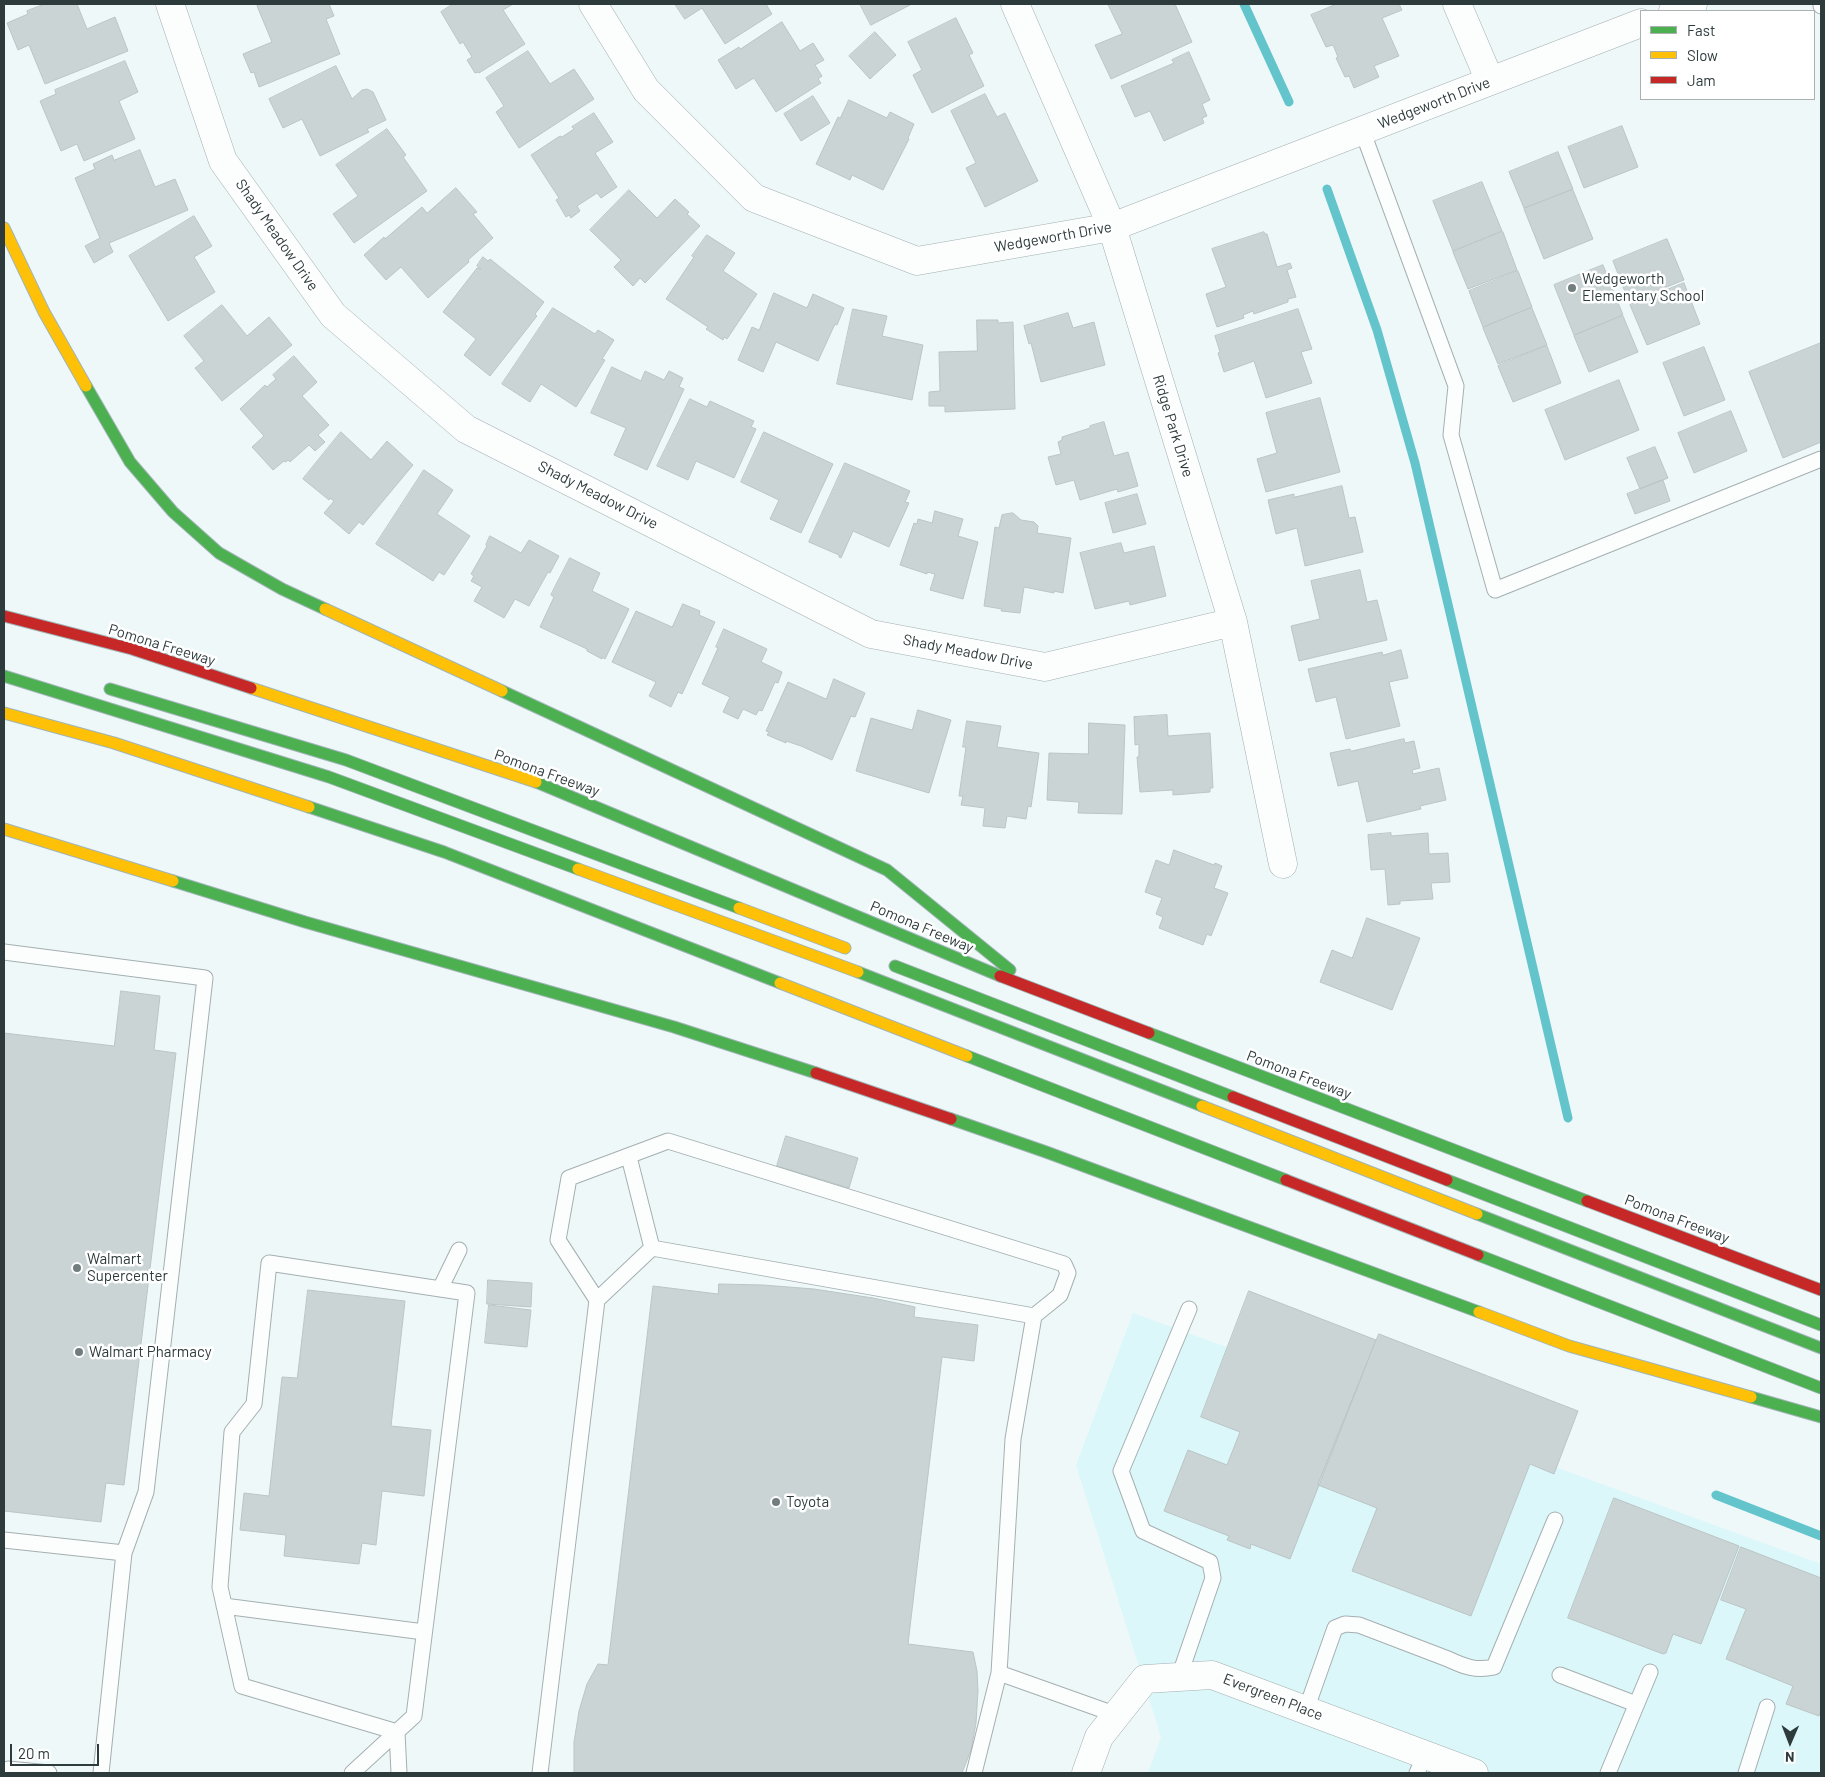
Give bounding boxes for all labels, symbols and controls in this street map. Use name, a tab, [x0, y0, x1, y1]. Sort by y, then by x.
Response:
legend	[1640, 10, 1815, 100]
text: Fast	[1687, 21, 1715, 39]
text: Slow	[1687, 46, 1718, 64]
text: Jam	[1687, 71, 1716, 89]
street label: Wedgeworth Drive	[1375, 73, 1493, 133]
street label: Shady Meadow Drive	[232, 176, 322, 294]
street label: Wedgeworth Drive	[993, 218, 1113, 256]
place label: Wedgeworth Elementary School	[1582, 270, 1704, 305]
marker: Wedgeworth Elementary School	[1566, 282, 1578, 294]
street label: Ridge Park Drive	[1149, 373, 1197, 479]
street label: Shady Meadow Drive	[535, 457, 661, 533]
street label: Pomona Freeway	[106, 620, 218, 670]
street label: Shady Meadow Drive	[901, 631, 1035, 673]
street label: Pomona Freeway	[492, 746, 602, 800]
street label: Pomona Freeway	[868, 897, 976, 957]
street label: Pomona Freeway	[1244, 1047, 1354, 1103]
street label: Pomona Freeway	[1622, 1191, 1732, 1247]
place label: Walmart Supercenter	[87, 1250, 168, 1285]
marker: Walmart Supercenter	[71, 1262, 83, 1274]
place label: Walmart Pharmacy	[89, 1343, 212, 1361]
marker: Walmart Pharmacy	[73, 1346, 85, 1358]
place label: Toyota	[786, 1493, 829, 1511]
marker: Toyota	[770, 1496, 782, 1508]
street label: Evergreen Place	[1221, 1670, 1325, 1724]
north arrow	[1765, 1717, 1815, 1767]
scale bar	[12, 1734, 101, 1766]
text: 20 m	[18, 1744, 50, 1762]
text: N	[1785, 1749, 1795, 1766]

